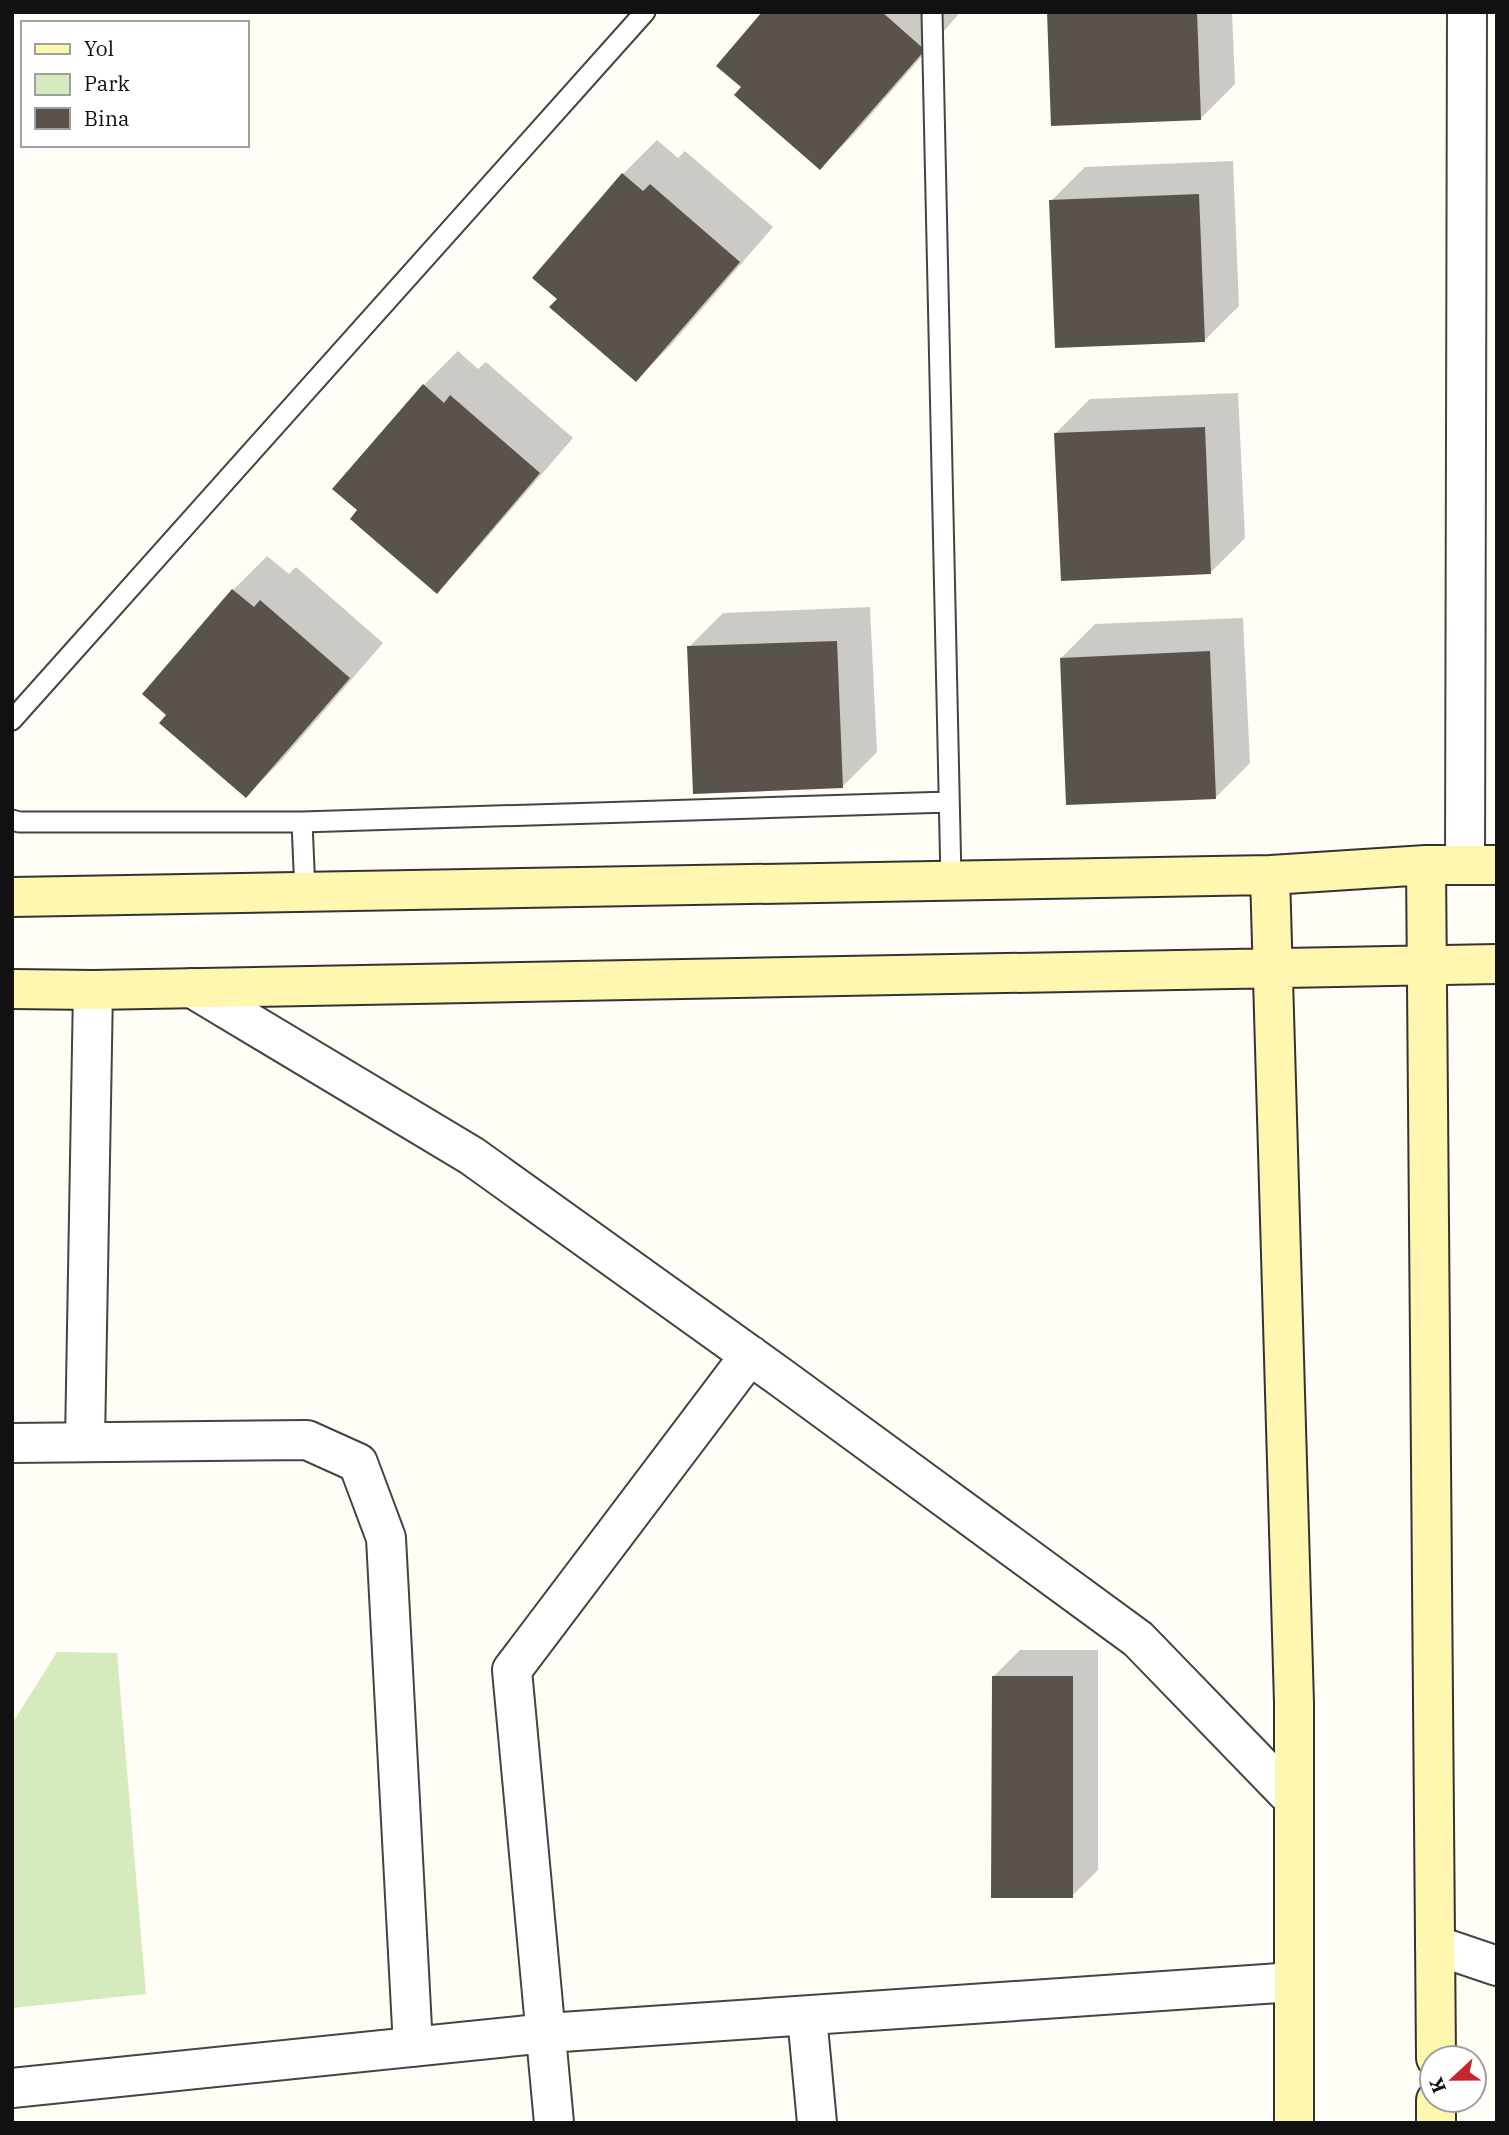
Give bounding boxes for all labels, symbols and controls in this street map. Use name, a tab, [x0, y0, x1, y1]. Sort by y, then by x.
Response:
legend	[21, 21, 248, 147]
text: Yol	[84, 34, 114, 62]
text: Park	[84, 69, 131, 97]
text: Bina	[84, 104, 130, 132]
north arrow	[1418, 2044, 1488, 2114]
text: K	[1423, 2074, 1451, 2097]

